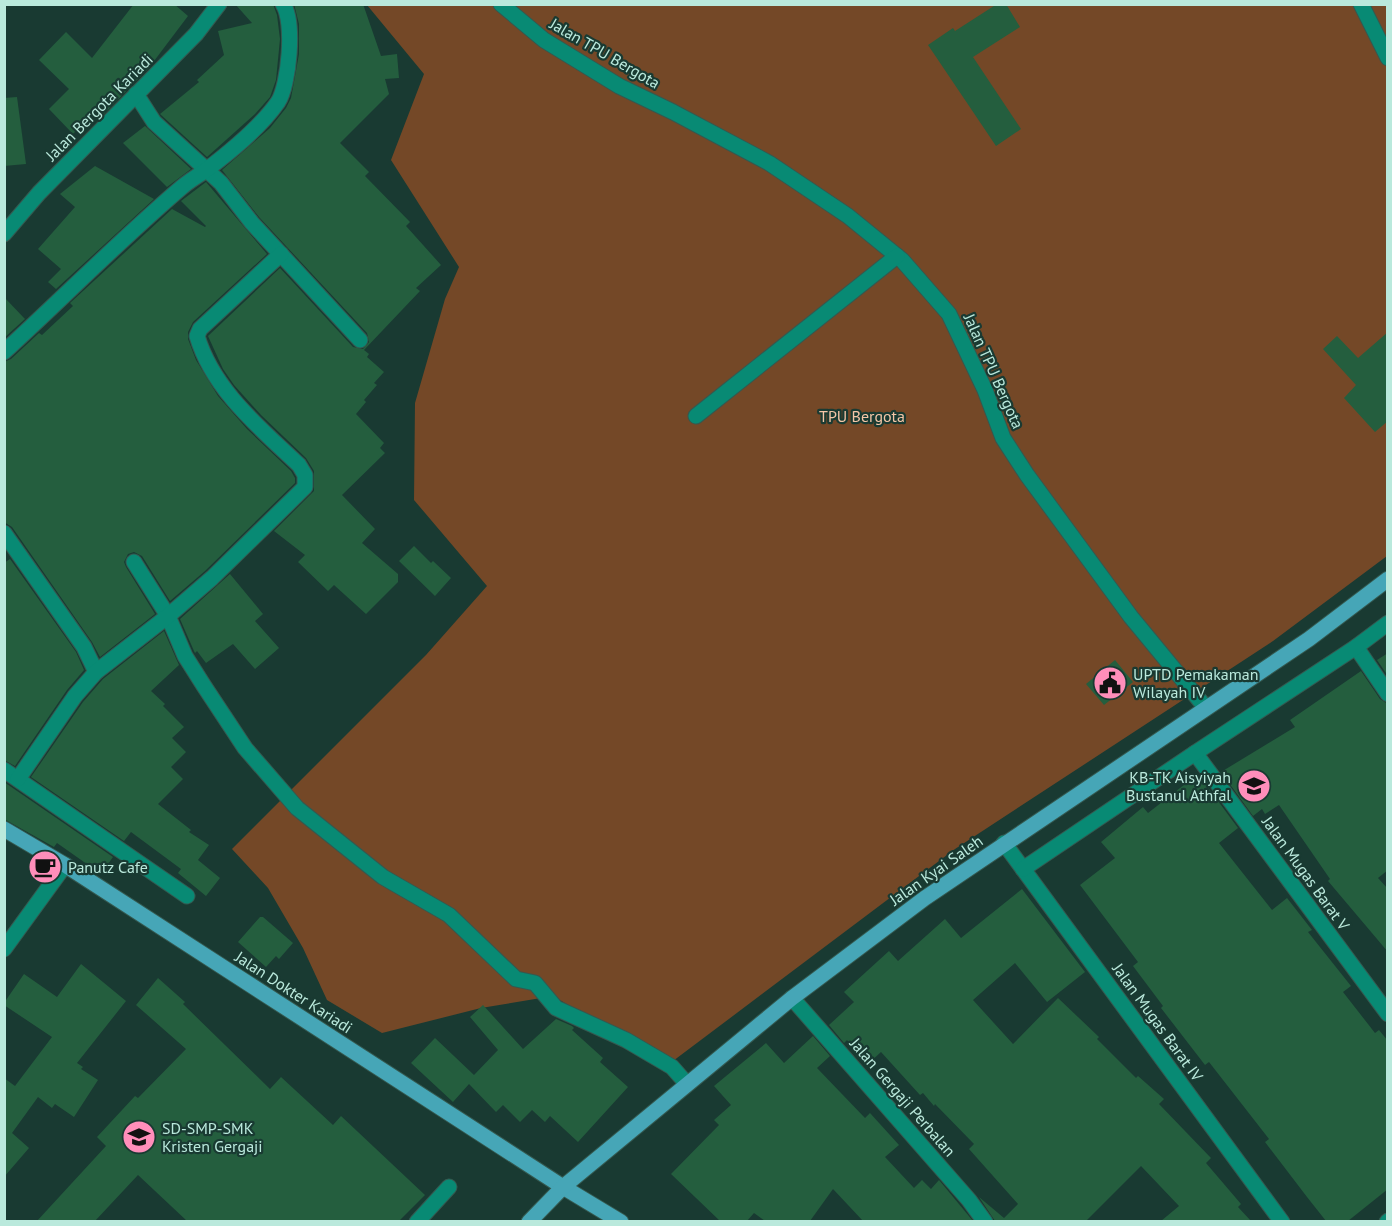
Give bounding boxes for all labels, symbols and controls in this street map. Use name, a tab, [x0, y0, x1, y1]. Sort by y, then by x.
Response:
street label: Jalan TPU Bergota	[546, 13, 664, 93]
street label: Jalan Bergota Kariadi	[40, 49, 157, 166]
street label: Jalan TPU Bergota	[959, 310, 1028, 432]
park label: TPU Bergota	[819, 406, 905, 426]
place label: UPTD Pemakaman Wilayah IV	[1133, 664, 1258, 702]
public building icon: UPTD Pemakaman Wilayah IV	[1092, 665, 1128, 701]
place label: KB-TK Aisyiyah Bustanul Athfal	[1126, 767, 1231, 805]
school or university icon: KB-TK Aisyiyah Bustanul Athfal	[1236, 768, 1272, 804]
street label: Jalan Mugas Barat V	[1257, 811, 1355, 935]
street label: Jalan Kyai Saleh	[885, 831, 986, 910]
cafe icon: Panutz Cafe	[27, 849, 63, 885]
place label: Panutz Cafe	[68, 857, 148, 877]
street label: Jalan Dokter Kariadi	[231, 946, 356, 1037]
street label: Jalan Mugas Barat IV	[1108, 958, 1208, 1086]
street label: Jalan Gergaji Perbalan	[845, 1033, 960, 1160]
place label: SD-SMP-SMK Kristen Gergaji	[162, 1118, 263, 1156]
school or university icon: SD-SMP-SMK Kristen Gergaji	[121, 1119, 157, 1155]

